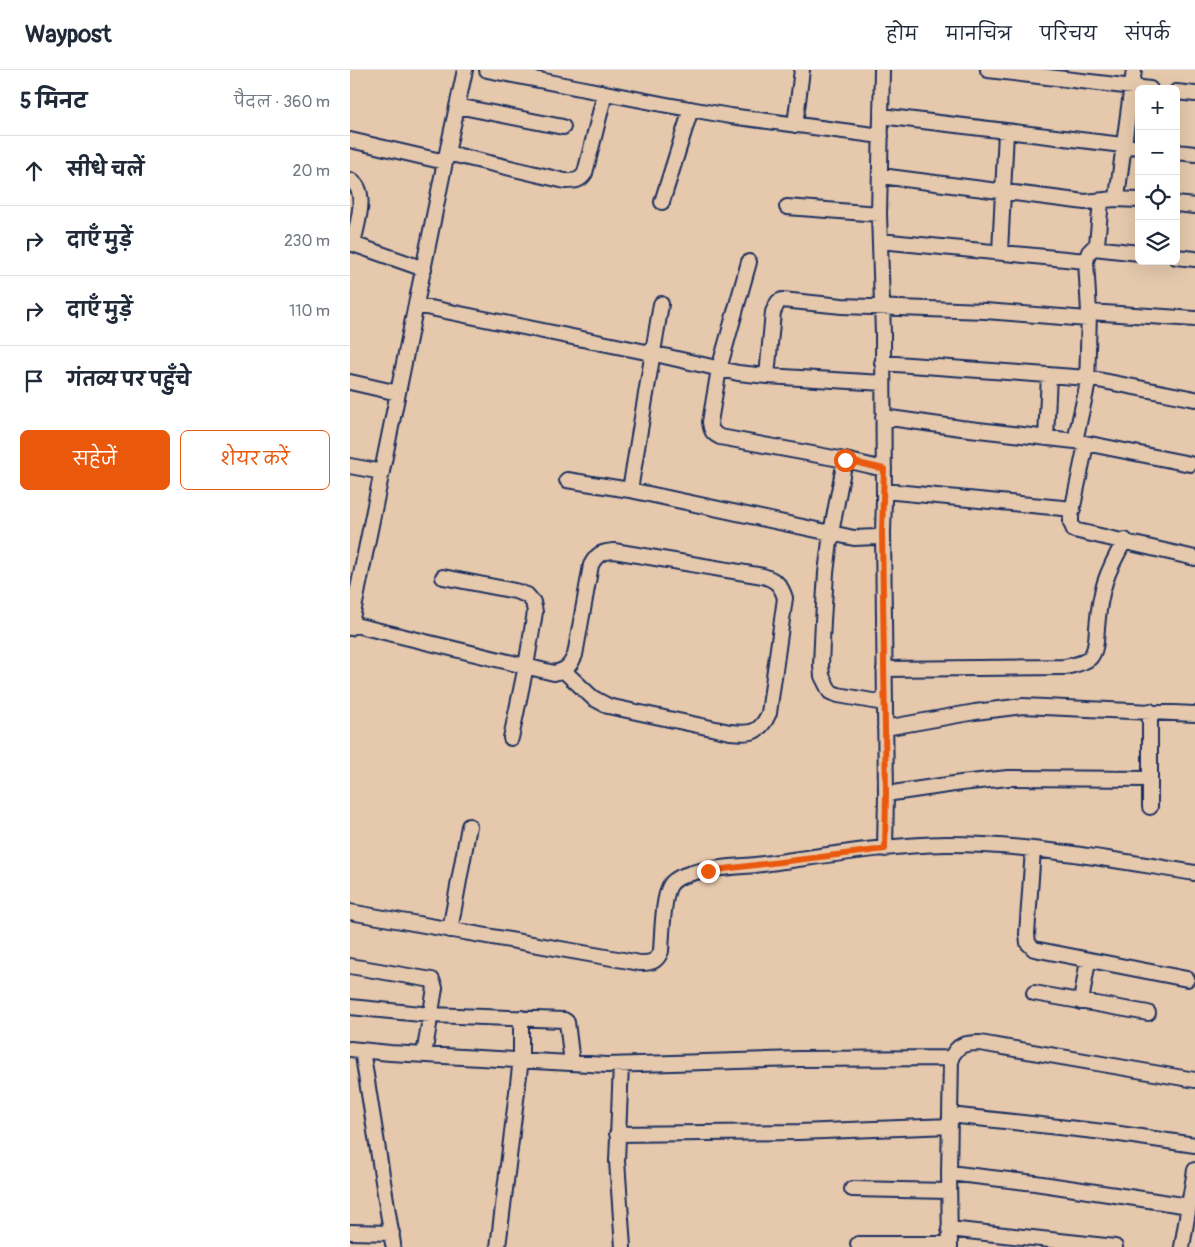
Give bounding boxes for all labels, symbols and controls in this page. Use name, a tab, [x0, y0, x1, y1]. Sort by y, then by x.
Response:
text: Waypost	[25, 20, 112, 49]
text: होम	[886, 23, 918, 46]
text: मानचित्र	[946, 23, 1012, 46]
text: परिचय	[1040, 23, 1097, 46]
text: संपर्क	[1125, 23, 1170, 46]
map controls	[1135, 85, 1180, 265]
button: +	[1135, 85, 1180, 130]
text: 5 मिनट	[20, 88, 87, 115]
text: पैदल · 360 m	[234, 92, 330, 112]
button: −	[1135, 130, 1180, 175]
icon: ahead	[20, 157, 48, 185]
text: सीधे चलें	[67, 158, 144, 182]
text: 20 m	[292, 161, 330, 181]
button: locate	[1135, 175, 1180, 220]
button: layers	[1135, 220, 1180, 265]
icon: right	[20, 227, 48, 255]
text: दाएँ मुड़ें	[67, 228, 132, 252]
text: 230 m	[284, 231, 330, 251]
icon: right	[20, 297, 48, 325]
text: दाएँ मुड़ें	[67, 298, 132, 322]
text: 110 m	[289, 301, 330, 321]
icon: arrive	[20, 367, 48, 395]
text: गंतव्य पर पहुँचे	[67, 368, 191, 392]
button: सहेजें	[20, 430, 170, 490]
button: शेयर करें	[180, 430, 330, 490]
route start	[834, 449, 857, 472]
route end	[697, 860, 720, 883]

